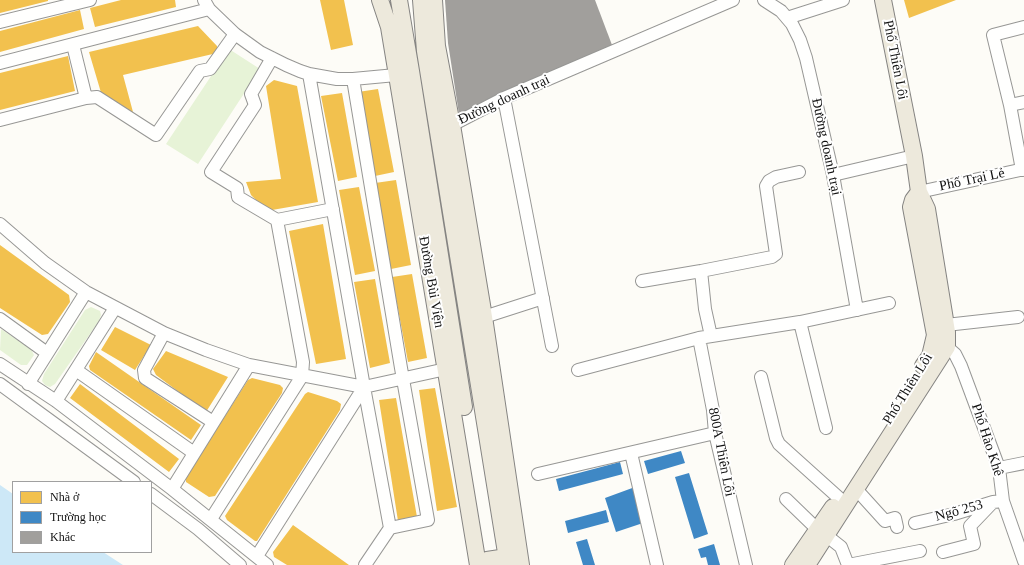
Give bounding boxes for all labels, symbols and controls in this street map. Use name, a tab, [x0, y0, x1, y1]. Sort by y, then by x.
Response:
street label: Phố Thiên Lôi	[879, 19, 911, 101]
street label: Đường doanh trại	[456, 71, 552, 129]
street label: Đường doanh trại	[807, 97, 845, 197]
street label: Phố Trại Lẻ	[938, 165, 1006, 195]
street label: Đường Bùi Viện	[415, 235, 447, 329]
street label: Phố Thiên Lôi	[879, 350, 937, 428]
street label: Phố Hào Khê	[967, 402, 1007, 478]
street label: 800A Thiên Lôi	[704, 406, 738, 498]
legend	[12, 481, 152, 553]
text: Nhà ở	[50, 490, 79, 504]
street label: Ngõ 253	[933, 497, 985, 525]
text: Trường học	[50, 510, 106, 524]
text: Khác	[50, 530, 75, 544]

